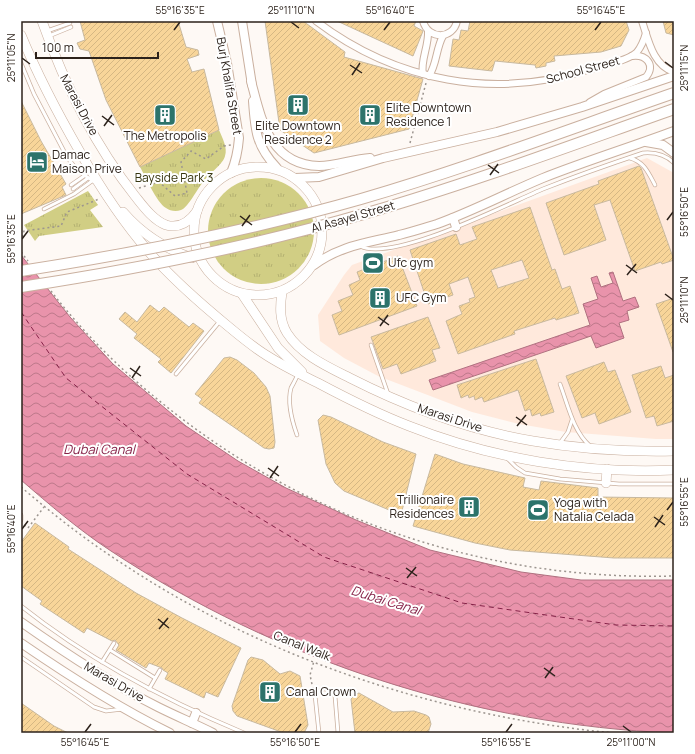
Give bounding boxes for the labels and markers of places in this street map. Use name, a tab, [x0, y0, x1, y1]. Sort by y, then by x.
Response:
building icon: Elite Downtown Residence 2	[285, 92, 311, 118]
place label: Elite Downtown Residence 1	[386, 99, 471, 130]
building icon: The Metropolis	[152, 102, 178, 128]
building icon: Elite Downtown Residence 1	[357, 102, 383, 128]
place label: Elite Downtown Residence 2	[255, 117, 341, 148]
place label: The Metropolis	[123, 127, 207, 144]
place label: Damac Maison Prive	[52, 146, 122, 177]
hotel icon: Damac Maison Prive	[24, 149, 50, 175]
sports icon: Ufc gym	[360, 250, 386, 276]
place label: Ufc gym	[388, 254, 433, 271]
building icon: UFC Gym	[367, 285, 393, 311]
place label: UFC Gym	[396, 289, 446, 306]
place label: Trillionaire Residences	[390, 491, 454, 522]
building icon: Trillionaire Residences	[456, 494, 482, 520]
place label: Yoga with Natalia Celada	[554, 494, 634, 525]
sports icon: Yoga with Natalia Celada	[525, 497, 551, 523]
building icon: Canal Crown	[257, 679, 283, 705]
place label: Canal Crown	[286, 683, 356, 700]

